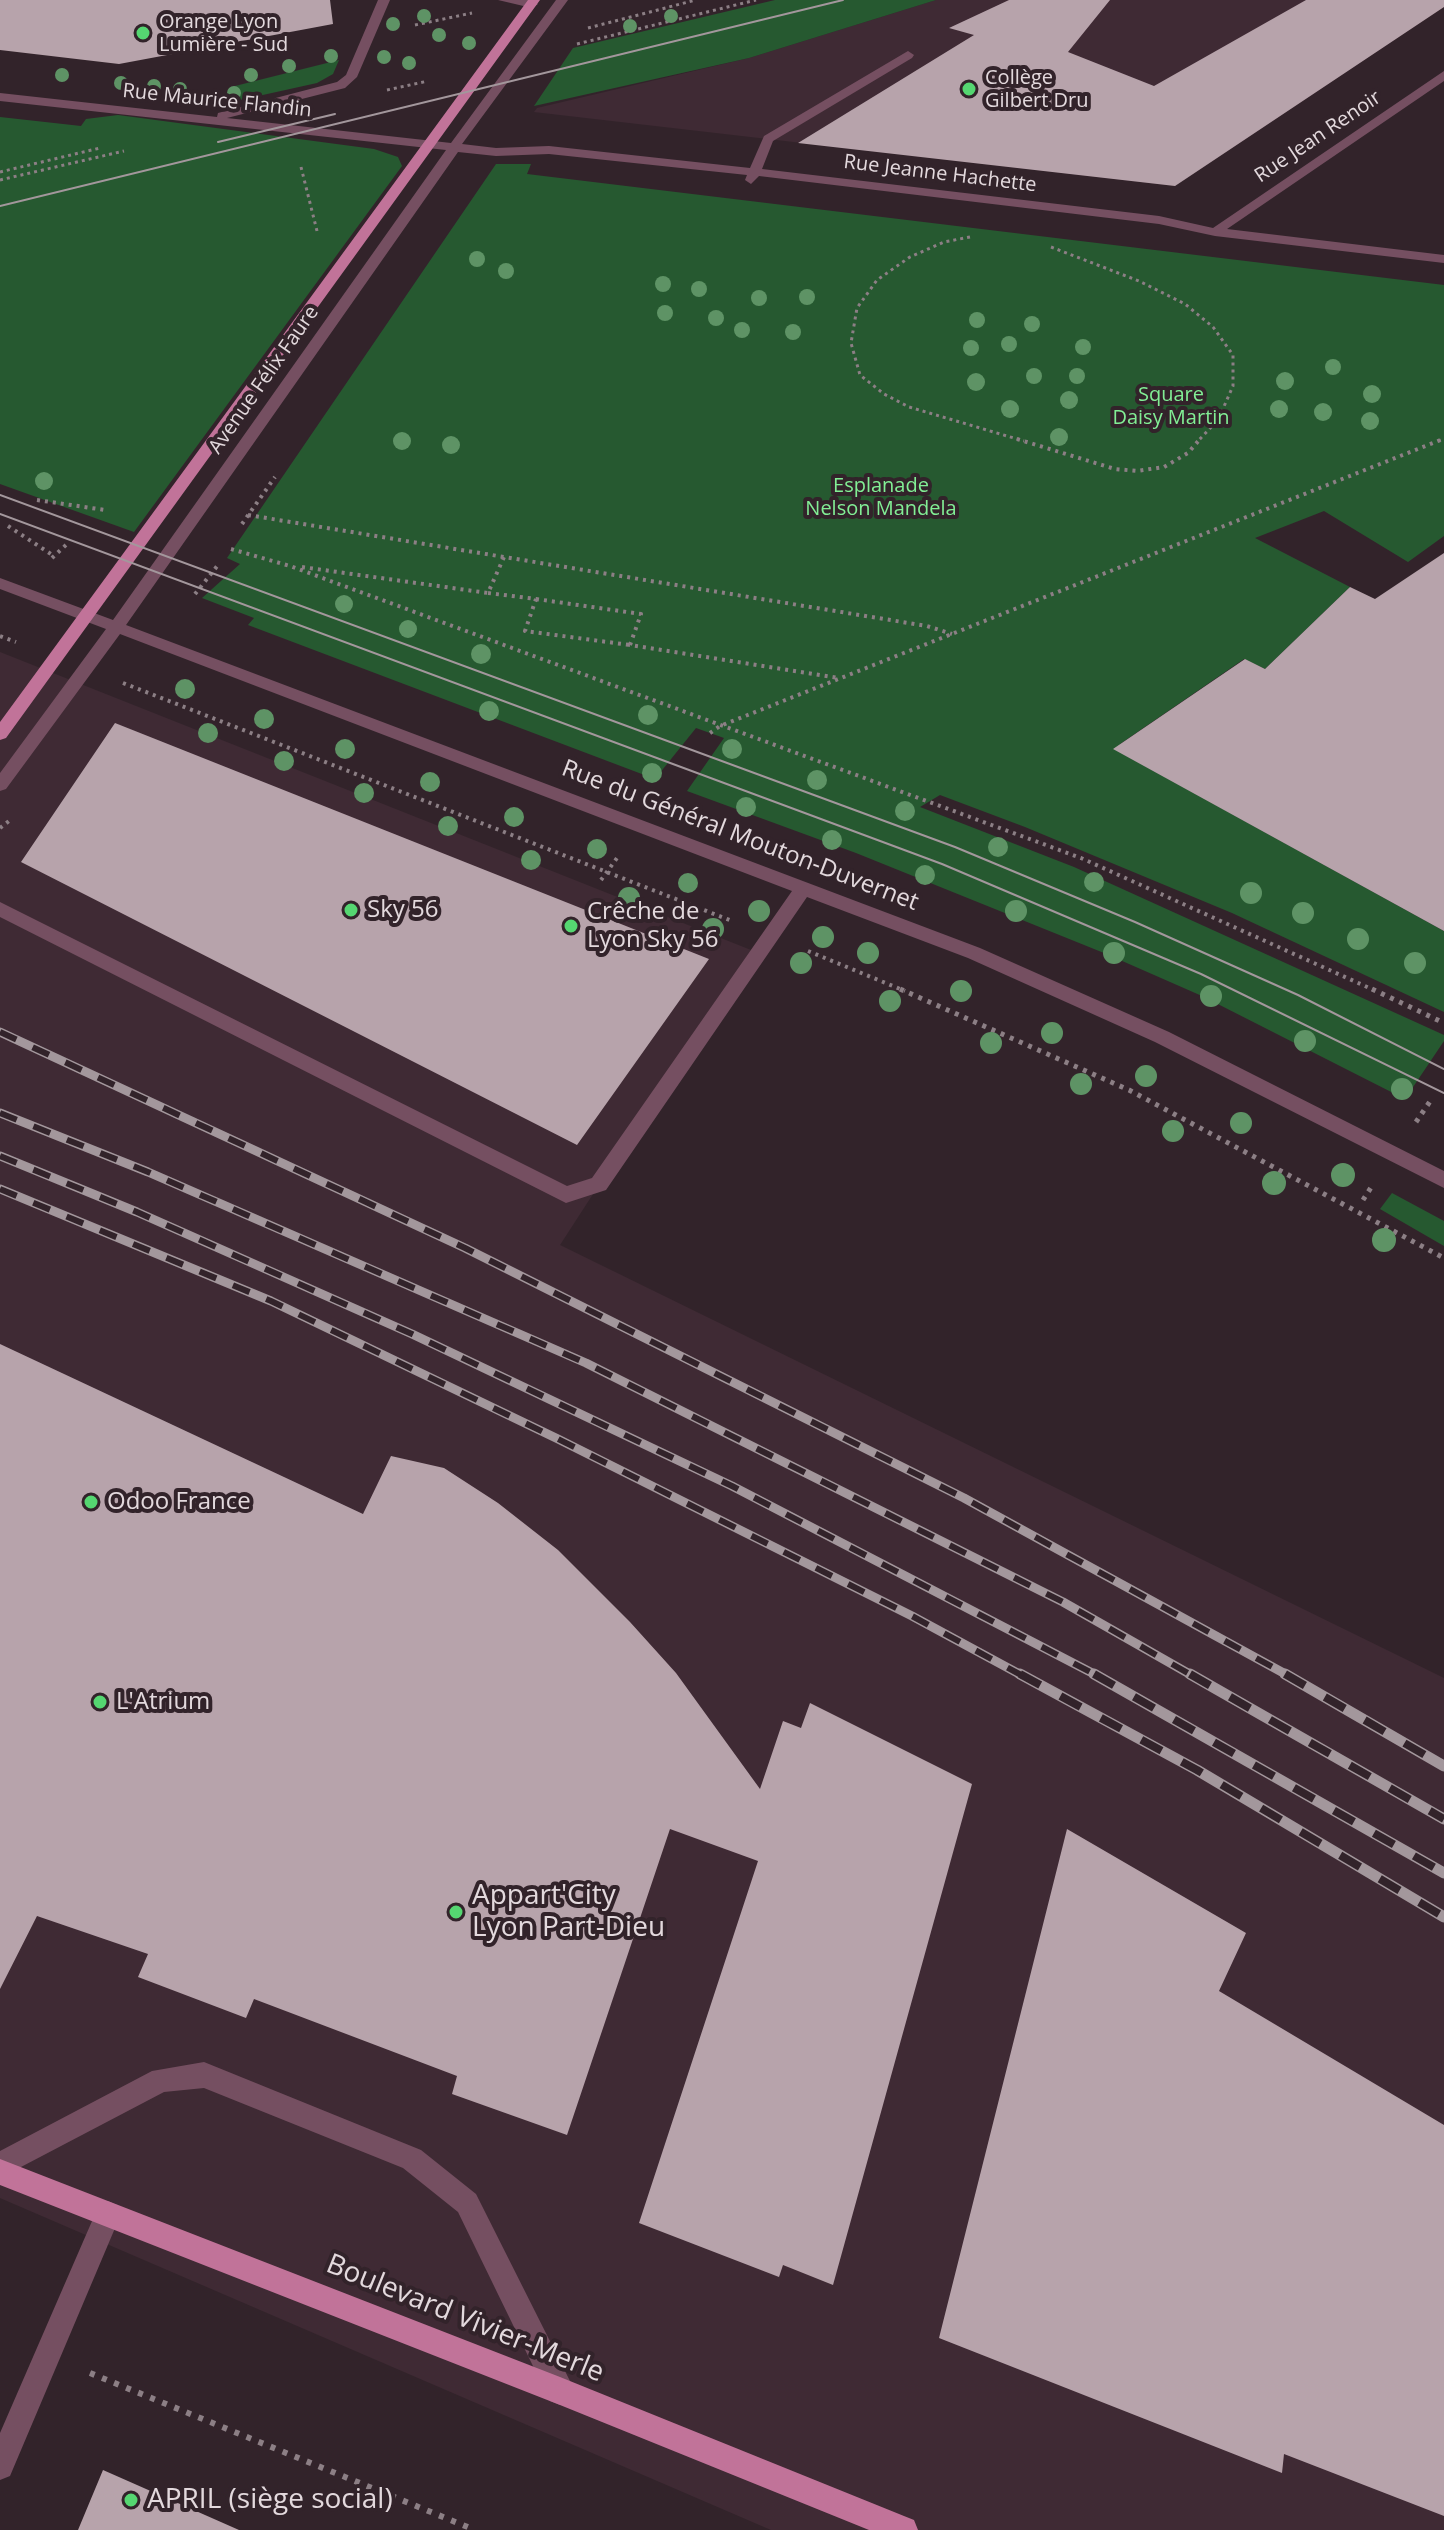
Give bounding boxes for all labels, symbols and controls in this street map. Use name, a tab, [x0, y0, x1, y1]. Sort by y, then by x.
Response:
place label: Orange Lyon Lumière - Sud	[159, 10, 288, 57]
marker: Orange Lyon Lumière - Sud	[134, 24, 152, 42]
place label: Collège Gilbert Dru	[985, 66, 1089, 113]
street label: Rue Maurice Flandin	[121, 79, 313, 123]
marker: Collège Gilbert Dru	[960, 80, 978, 98]
street label: Rue Jean Renoir	[1250, 86, 1386, 188]
street label: Rue Jeanne Hachette	[842, 150, 1038, 198]
street label: Avenue Félix Faure	[204, 301, 324, 459]
park label: Square Daisy Martin	[1112, 383, 1230, 430]
park label: Esplanade Nelson Mandela	[805, 474, 957, 521]
street label: Rue du Général Mouton-Duvernet	[558, 755, 922, 917]
place label: Sky 56	[367, 896, 438, 924]
place label: Crêche de Lyon Sky 56	[587, 898, 718, 954]
marker: Sky 56	[342, 901, 360, 919]
marker: Crêche de Lyon Sky 56	[562, 917, 580, 935]
place label: Odoo France	[107, 1488, 251, 1516]
marker: Odoo France	[82, 1493, 100, 1511]
place label: L'Atrium	[116, 1688, 210, 1716]
marker: L'Atrium	[91, 1693, 109, 1711]
place label: Appart'City Lyon Part-Dieu	[472, 1879, 665, 1945]
marker: Appart'City Lyon Part-Dieu	[447, 1903, 465, 1921]
street label: Boulevard Vivier-Merle	[321, 2248, 609, 2390]
place label: APRIL (siège social)	[147, 2483, 393, 2517]
marker: APRIL (siège social)	[122, 2491, 140, 2509]

